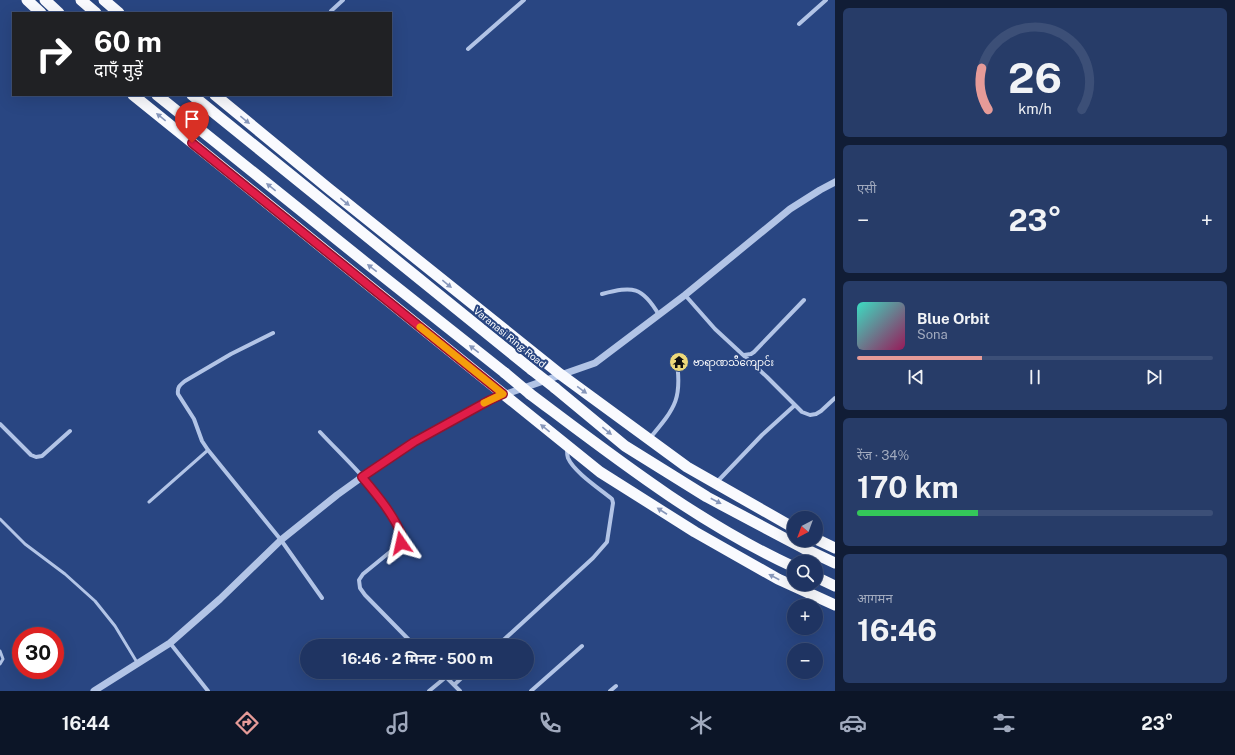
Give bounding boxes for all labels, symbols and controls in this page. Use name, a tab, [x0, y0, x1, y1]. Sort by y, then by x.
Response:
text: 60 m	[94, 25, 162, 58]
icon: right	[28, 28, 80, 80]
text: 26	[1008, 53, 1062, 102]
text: दाएँ मुड़ें	[94, 59, 143, 80]
text: km/h	[1018, 100, 1052, 117]
pin	[175, 102, 209, 143]
icon: arrive	[181, 108, 203, 130]
one-way arrow	[155, 113, 166, 122]
one-way arrow	[239, 116, 250, 125]
text: एसी	[857, 181, 876, 196]
one-way arrow	[266, 182, 276, 191]
one-way arrow	[340, 198, 351, 207]
text: 23°	[1008, 202, 1062, 238]
text: −	[857, 207, 869, 233]
text: +	[1201, 207, 1213, 233]
one-way arrow	[367, 264, 378, 273]
one-way arrow	[441, 280, 452, 288]
street label: Varanasi Ring Road	[471, 304, 549, 370]
text: Blue Orbit	[917, 310, 990, 327]
text: Sona	[917, 327, 948, 342]
one-way arrow	[469, 344, 480, 353]
temple icon: ဗာရာဏသီကျောင်း	[668, 351, 690, 373]
place label: ဗာရာဏသီကျောင်း	[693, 355, 774, 371]
icon: previous	[905, 366, 927, 388]
icon: pause	[1024, 366, 1046, 388]
icon: next	[1143, 366, 1165, 388]
one-way arrow	[576, 386, 587, 395]
one-way arrow	[539, 423, 550, 432]
one-way arrow	[602, 426, 612, 435]
text: रेंज · 34%	[857, 448, 909, 463]
text: 170 km	[857, 469, 959, 505]
one-way arrow	[710, 498, 722, 505]
one-way arrow	[656, 508, 668, 515]
north arrow	[787, 511, 823, 547]
map controls	[787, 511, 823, 679]
position arrow	[380, 522, 422, 564]
button: search	[787, 555, 823, 591]
one-way arrow	[768, 573, 780, 580]
text: आगमन	[857, 591, 893, 606]
button: +	[787, 599, 823, 635]
text: 16:46	[857, 612, 937, 648]
speed limit sign: 30	[12, 627, 64, 679]
button: −	[787, 643, 823, 679]
text: 16:46 · 2 मिनट · 500 m	[341, 650, 493, 667]
icon: directions	[233, 709, 261, 737]
icon: music	[384, 709, 412, 737]
icon: phone	[536, 709, 564, 737]
icon: climate	[687, 709, 715, 737]
icon: car	[839, 709, 867, 737]
icon: filters	[990, 709, 1018, 737]
text: 16:44	[62, 713, 110, 734]
text: 23°	[1141, 713, 1173, 734]

